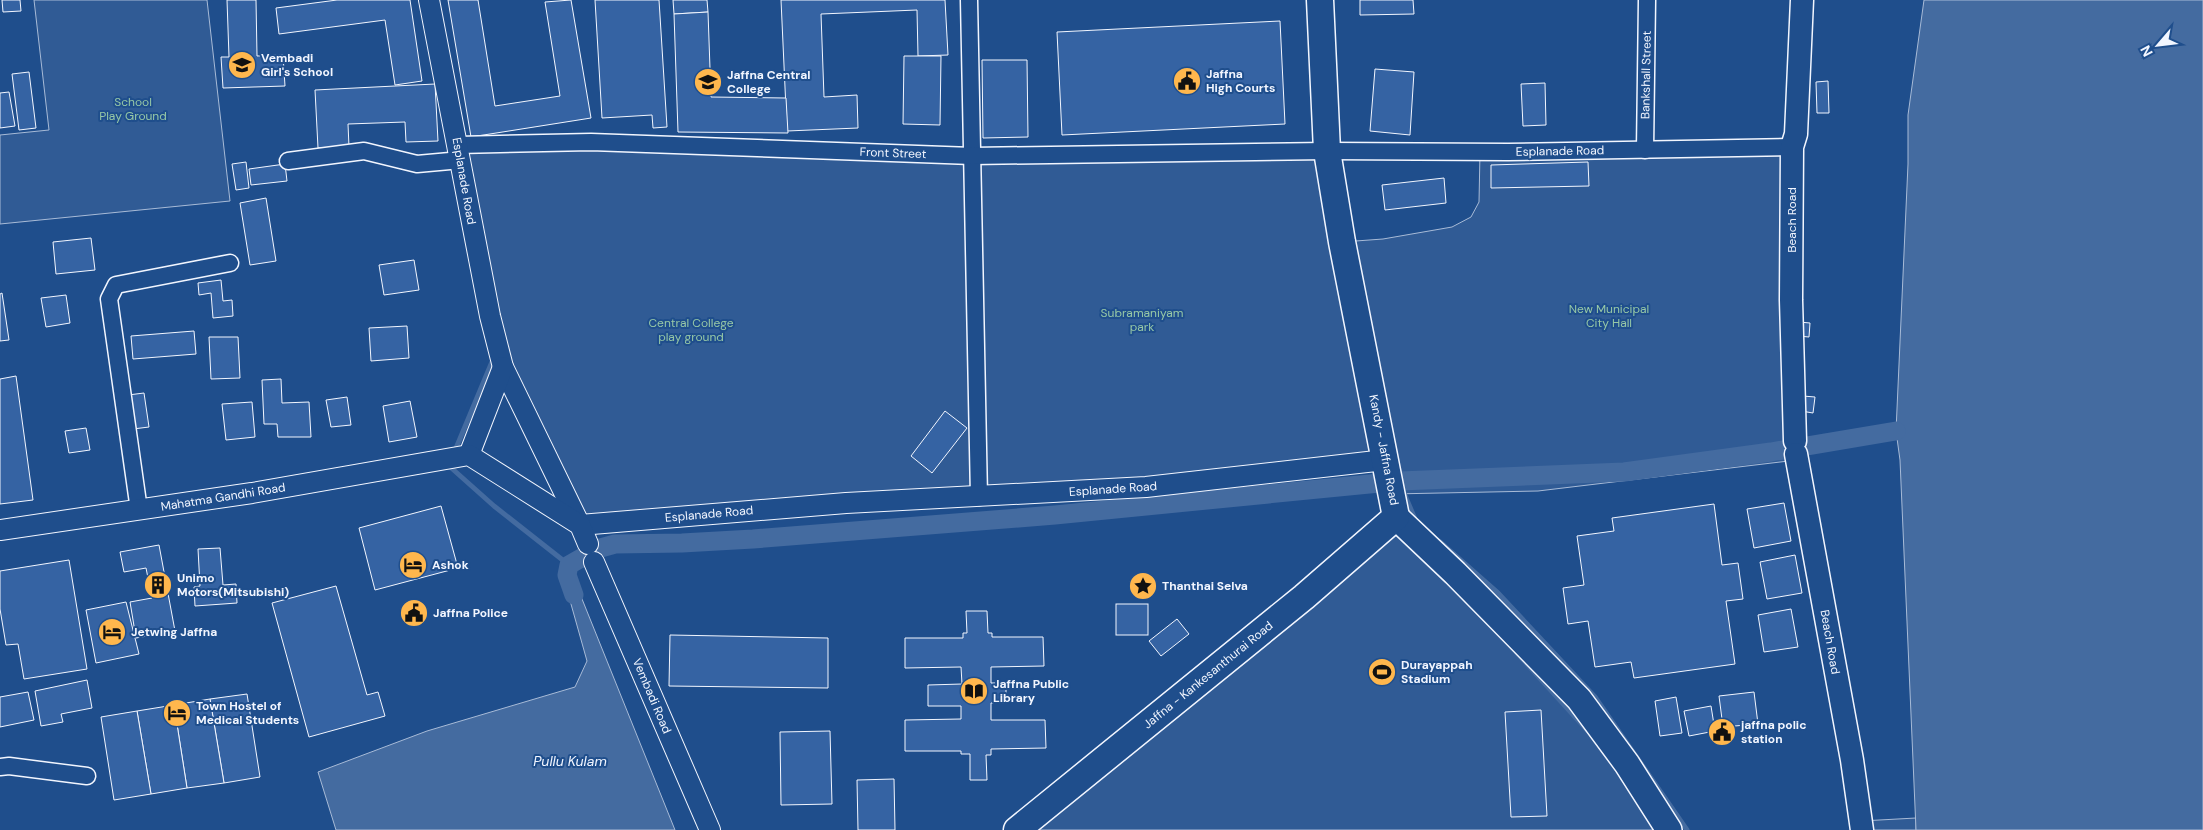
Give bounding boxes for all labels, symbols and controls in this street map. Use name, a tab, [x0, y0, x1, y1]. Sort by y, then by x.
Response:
north arrow	[2133, 20, 2183, 70]
street label: Bankshall Street	[1637, 30, 1655, 119]
text: N	[2136, 42, 2157, 60]
school or university icon: Vembadi Girl's School	[227, 50, 257, 80]
place label: Vembadi Girl's School	[261, 50, 333, 80]
public building icon: Jaffna High Courts	[1172, 66, 1202, 96]
place label: Jaffna High Courts	[1206, 66, 1275, 96]
school or university icon: Jaffna Central College	[693, 67, 723, 97]
place label: Jaffna Central College	[727, 67, 811, 97]
park label: School Play Ground	[99, 94, 167, 124]
street label: Esplanade Road	[448, 136, 480, 226]
street label: Esplanade Road	[1516, 142, 1604, 160]
street label: Front Street	[859, 144, 927, 162]
street label: Beach Road	[1784, 187, 1800, 253]
park label: New Municipal City Hall	[1569, 301, 1649, 331]
park label: Subramaniyam park	[1101, 305, 1183, 335]
park label: Central College play ground	[649, 315, 734, 345]
street label: Kandy - Jaffna Road	[1365, 393, 1403, 507]
street label: Esplanade Road	[1068, 478, 1158, 500]
street label: Mahatma Gandhi Road	[160, 479, 286, 515]
street label: Esplanade Road	[664, 502, 754, 526]
hotel icon: Ashok	[398, 550, 428, 580]
place label: Ashok	[432, 557, 469, 573]
building icon: Unimo Motors(Mitsubishi)	[143, 570, 173, 600]
place label: Unimo Motors(Mitsubishi)	[177, 570, 289, 600]
place icon: Thanthai Selva	[1128, 571, 1158, 601]
place label: Thanthai Selva	[1162, 578, 1248, 594]
public building icon: Jaffna Police	[399, 598, 429, 628]
place label: Jaffna Police	[433, 605, 508, 621]
street label: Beach Road	[1816, 608, 1844, 676]
hotel icon: Jetwing Jaffna	[97, 617, 127, 647]
street label: Jaffna - Kankesanthurai Road	[1140, 618, 1276, 732]
place label: Jetwing Jaffna	[131, 624, 217, 640]
street label: Vembadi Road	[629, 656, 675, 736]
sports icon: Durayappah Stadium	[1367, 657, 1397, 687]
place label: Durayappah Stadium	[1401, 657, 1473, 687]
library icon: Jaffna Public Library	[959, 676, 989, 706]
place label: Jaffna Public Library	[993, 676, 1069, 706]
hotel icon: Town Hostel of Medical Students	[162, 698, 192, 728]
place label: Town Hostel of Medical Students	[196, 698, 299, 728]
public building icon: jaffna polic station	[1707, 717, 1737, 747]
place label: jaffna polic station	[1740, 717, 1806, 747]
water label: Pullu Kulam	[533, 752, 607, 770]

